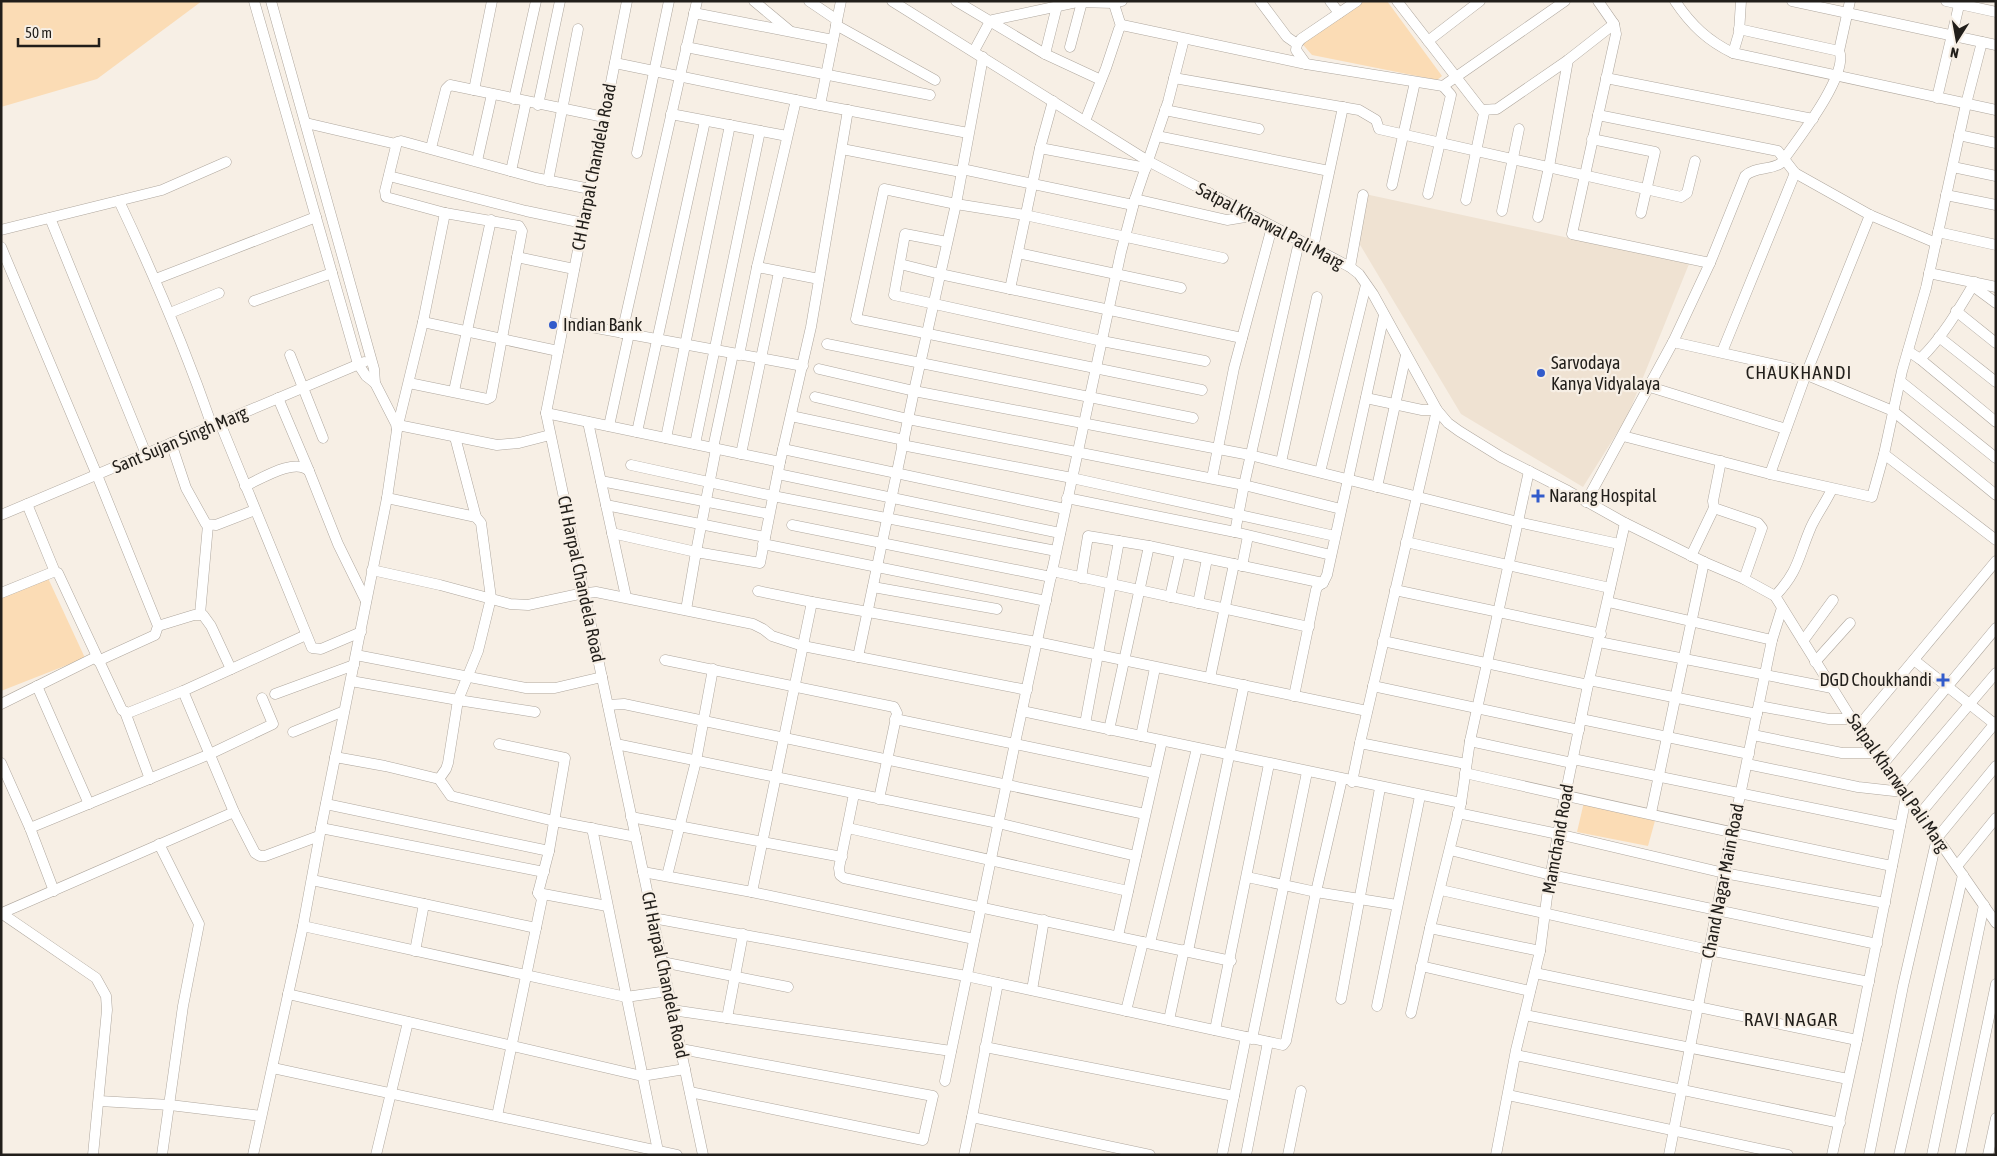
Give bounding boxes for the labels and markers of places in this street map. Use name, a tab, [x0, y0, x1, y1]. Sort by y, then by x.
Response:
place label: Indian Bank	[563, 314, 642, 335]
marker: Indian Bank	[547, 319, 559, 331]
place label: Sarvodaya Kanya Vidyalaya	[1551, 352, 1660, 394]
marker: Sarvodaya Kanya Vidyalaya	[1535, 367, 1547, 379]
place label: Narang Hospital	[1549, 485, 1657, 506]
marker: Narang Hospital	[1531, 489, 1545, 503]
place label: DGD Choukhandi	[1819, 669, 1932, 690]
marker: DGD Choukhandi	[1936, 673, 1950, 687]

